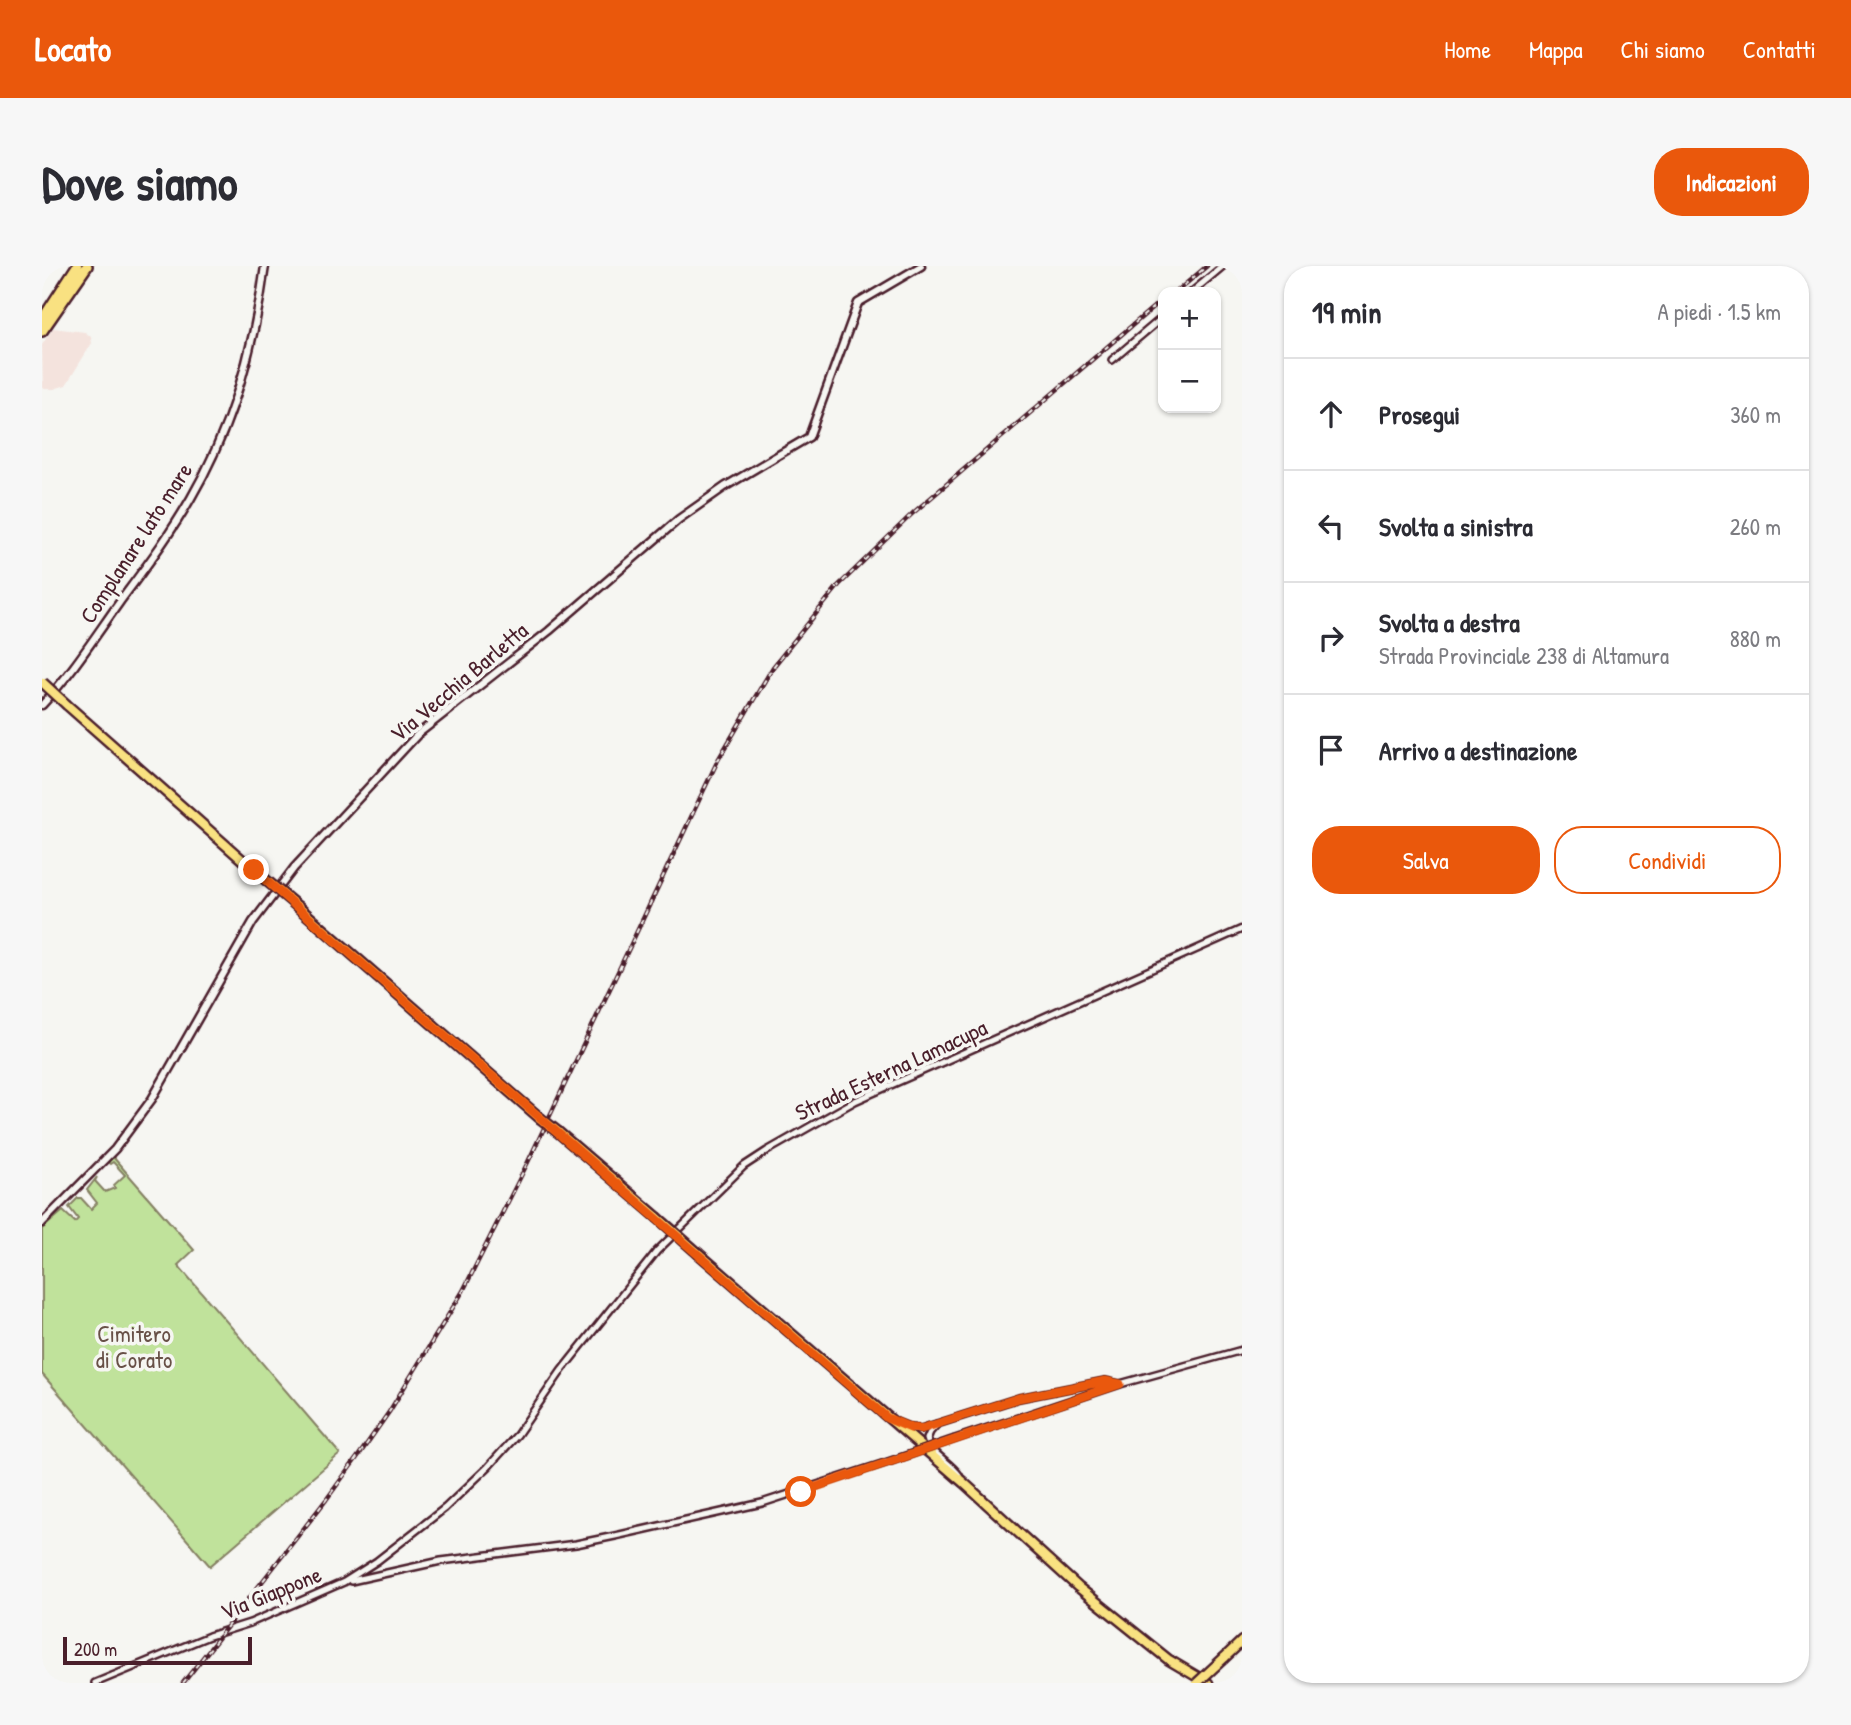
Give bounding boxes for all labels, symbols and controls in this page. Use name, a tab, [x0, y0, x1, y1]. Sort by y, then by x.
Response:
text: Locato	[35, 27, 111, 71]
text: Home	[1444, 33, 1491, 65]
text: Mappa	[1529, 33, 1583, 65]
text: Chi siamo	[1621, 33, 1705, 65]
text: Contatti	[1743, 33, 1816, 65]
button: Indicazioni	[1654, 148, 1809, 216]
text: Dove siamo	[42, 149, 238, 215]
map controls	[1158, 287, 1221, 413]
button: +	[1158, 287, 1221, 350]
text: 19 min	[1312, 292, 1381, 332]
text: A piedi · 1.5 km	[1658, 296, 1781, 327]
button: −	[1158, 350, 1221, 413]
icon: ahead	[1312, 395, 1350, 433]
text: Prosegui	[1379, 397, 1460, 432]
text: 360 m	[1730, 399, 1781, 430]
street label: Complanare lato mare	[72, 457, 199, 629]
icon: left	[1312, 507, 1350, 545]
text: Svolta a sinistra	[1379, 509, 1533, 544]
text: 260 m	[1730, 511, 1781, 542]
text: Svolta a destra	[1379, 605, 1520, 640]
street label: Via Vecchia Barletta	[383, 615, 534, 748]
icon: right	[1312, 619, 1350, 657]
text: 880 m	[1730, 623, 1781, 654]
text: Strada Provinciale 238 di Altamura	[1379, 640, 1669, 671]
icon: arrive	[1312, 731, 1350, 769]
text: Arrivo a destinazione	[1379, 733, 1577, 768]
button: Salva	[1312, 826, 1540, 894]
button: Condividi	[1554, 826, 1781, 894]
route end	[238, 854, 269, 885]
street label: Strada Esterna Lamacupa	[790, 1011, 992, 1128]
park label: Cimitero di Corato	[96, 1318, 172, 1375]
route start	[785, 1476, 816, 1507]
street label: Via Giappone	[216, 1558, 326, 1627]
scale bar	[63, 1634, 252, 1666]
text: 200 m	[74, 1636, 117, 1662]

